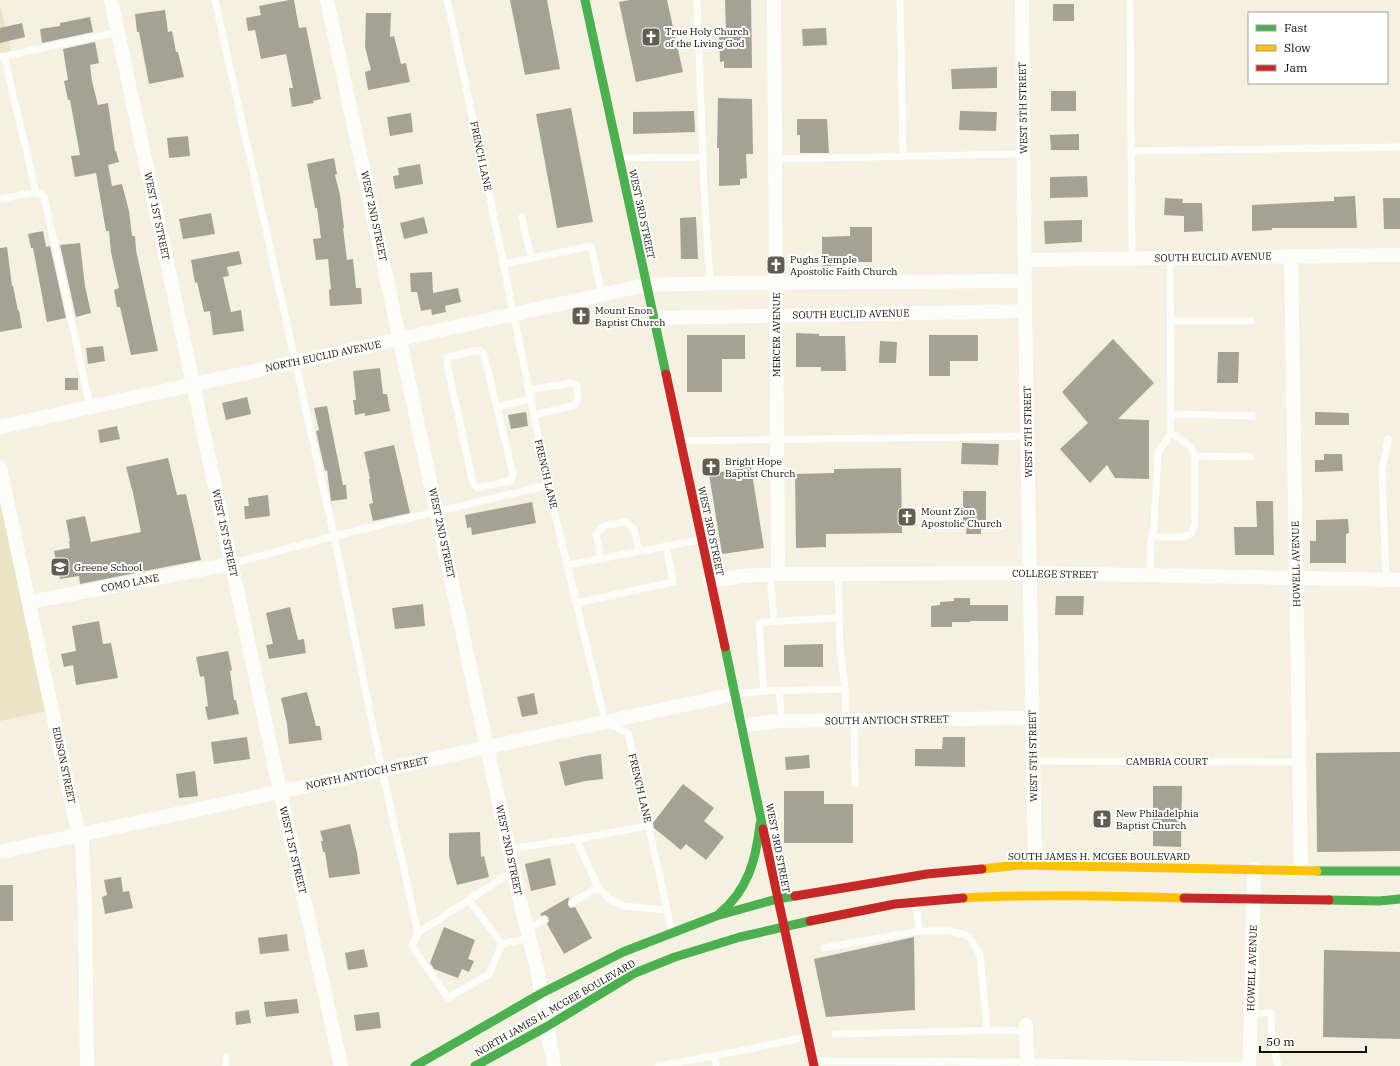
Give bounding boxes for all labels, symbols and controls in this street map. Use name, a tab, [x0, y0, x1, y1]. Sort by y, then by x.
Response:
legend	[1248, 12, 1388, 84]
text: Fast	[1284, 20, 1308, 35]
place label: True Holy Church of the Living God	[665, 25, 749, 50]
church icon: True Holy Church of the Living God	[640, 26, 662, 48]
text: Slow	[1284, 40, 1311, 55]
text: Jam	[1284, 60, 1308, 75]
street label: WEST 5TH STREET	[1016, 62, 1030, 154]
street label: FRENCH LANE	[467, 120, 495, 192]
street label: WEST 3RD STREET	[626, 168, 658, 260]
street label: WEST 2ND STREET	[358, 170, 390, 263]
street label: WEST 1ST STREET	[141, 171, 173, 262]
street label: SOUTH EUCLID AVENUE	[1154, 249, 1272, 265]
place label: Pughs Temple Apostolic Faith Church	[790, 253, 898, 278]
church icon: Pughs Temple Apostolic Faith Church	[765, 254, 787, 276]
street label: MERCER AVENUE	[770, 293, 783, 377]
place label: Mount Enon Baptist Church	[595, 304, 665, 329]
church icon: Mount Enon Baptist Church	[570, 305, 592, 327]
street label: SOUTH EUCLID AVENUE	[792, 306, 910, 322]
street label: NORTH EUCLID AVENUE	[264, 337, 382, 375]
street label: WEST 5TH STREET	[1021, 386, 1035, 478]
street label: FRENCH LANE	[532, 438, 560, 510]
place label: Bright Hope Baptist Church	[725, 455, 795, 480]
church icon: Bright Hope Baptist Church	[700, 456, 722, 478]
street label: WEST 3RD STREET	[695, 485, 727, 577]
street label: WEST 2ND STREET	[426, 487, 458, 580]
street label: WEST 1ST STREET	[209, 488, 241, 579]
place label: Mount Zion Apostolic Church	[921, 505, 1002, 530]
church icon: Mount Zion Apostolic Church	[896, 506, 918, 528]
street label: HOWELL AVENUE	[1289, 521, 1303, 607]
school or university icon: Greene School	[49, 556, 71, 578]
place label: Greene School	[74, 561, 142, 574]
street label: COLLEGE STREET	[1012, 567, 1099, 581]
street label: COMO LANE	[100, 571, 160, 595]
street label: WEST 5TH STREET	[1026, 710, 1040, 802]
street label: SOUTH ANTIOCH STREET	[825, 712, 950, 728]
street label: EDISON STREET	[49, 725, 79, 805]
street label: FRENCH LANE	[626, 752, 654, 824]
street label: NORTH ANTIOCH STREET	[304, 754, 430, 792]
street label: CAMBRIA COURT	[1126, 755, 1208, 768]
street label: WEST 3RD STREET	[763, 802, 793, 894]
street label: WEST 2ND STREET	[493, 804, 525, 897]
street label: WEST 1ST STREET	[277, 805, 310, 896]
place label: New Philadelphia Baptist Church	[1116, 807, 1199, 832]
church icon: New Philadelphia Baptist Church	[1091, 808, 1113, 830]
street label: SOUTH JAMES H. MCGEE BOULEVARD	[1008, 850, 1190, 863]
street label: HOWELL AVENUE	[1244, 925, 1260, 1011]
street label: NORTH JAMES H. MCGEE BOULEVARD	[472, 957, 638, 1059]
scale bar	[1260, 1028, 1366, 1054]
text: 50 m	[1266, 1034, 1295, 1049]

